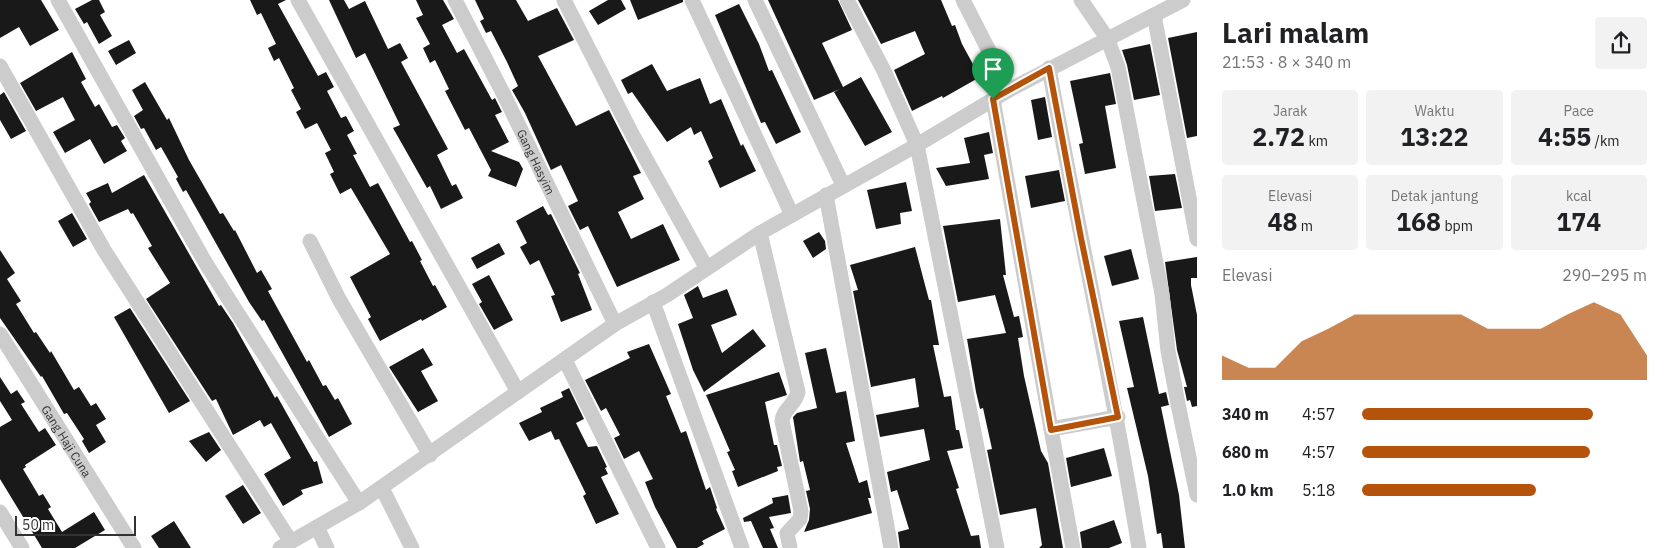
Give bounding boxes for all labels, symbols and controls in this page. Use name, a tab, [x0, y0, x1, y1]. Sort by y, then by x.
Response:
text: Lari malam	[1222, 14, 1369, 51]
button: share	[1595, 17, 1647, 69]
pin	[972, 48, 1014, 99]
text: 21:53 · 8 × 340 m	[1222, 52, 1351, 72]
icon: arrive	[979, 55, 1007, 83]
text: Jarak	[1273, 102, 1307, 120]
text: Waktu	[1415, 102, 1454, 120]
text: Pace	[1564, 102, 1594, 120]
text: 2.72	[1252, 120, 1305, 153]
text: 13:22	[1400, 120, 1469, 153]
text: 4:55	[1538, 120, 1591, 153]
street label: Gang Hasyim	[514, 127, 559, 197]
text: km	[1305, 132, 1328, 150]
text: /km	[1591, 132, 1620, 150]
text: Elevasi	[1268, 187, 1312, 205]
text: Detak jantung	[1391, 187, 1478, 205]
text: kcal	[1566, 187, 1592, 205]
text: 48	[1267, 205, 1297, 238]
text: 168	[1396, 205, 1441, 238]
text: 174	[1556, 205, 1601, 238]
text: m	[1297, 217, 1313, 235]
text: bpm	[1441, 217, 1473, 235]
text: Elevasi	[1222, 265, 1272, 285]
text: 290–295 m	[1562, 265, 1647, 285]
street label: Gang Haji Cuna	[39, 402, 95, 480]
text: 340 m	[1222, 404, 1269, 424]
text: 4:57	[1302, 404, 1335, 424]
text: 680 m	[1222, 442, 1269, 462]
text: 4:57	[1302, 442, 1335, 462]
text: 1.0 km	[1222, 480, 1273, 500]
text: 5:18	[1302, 480, 1335, 500]
scale bar	[15, 513, 136, 536]
text: 50 m	[22, 516, 54, 534]

